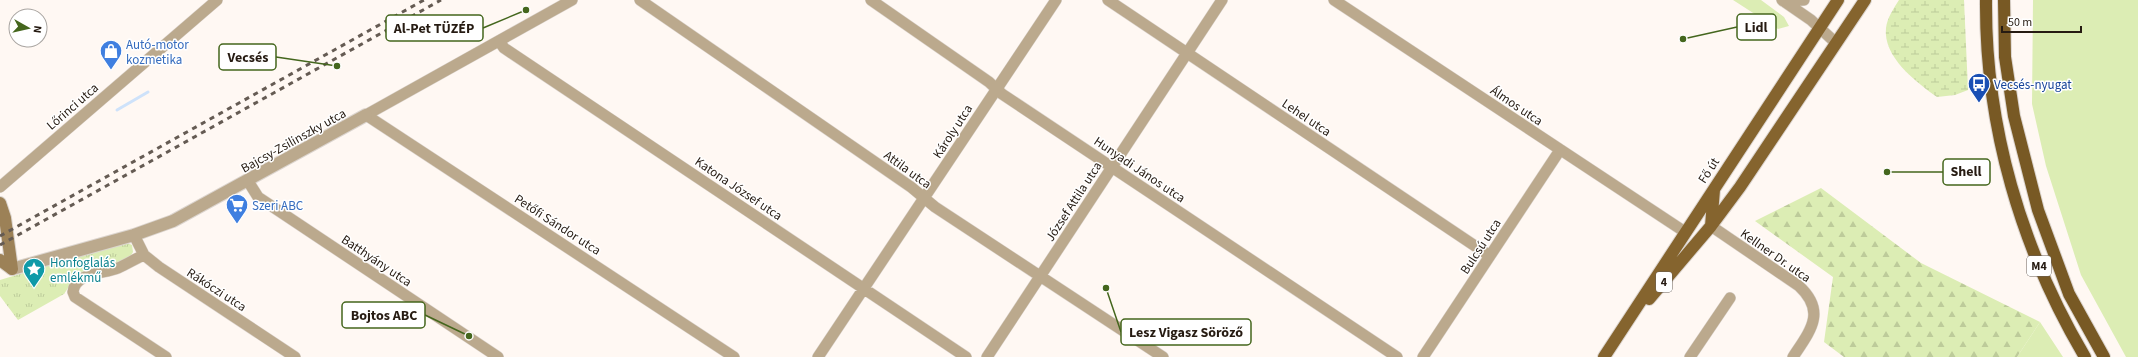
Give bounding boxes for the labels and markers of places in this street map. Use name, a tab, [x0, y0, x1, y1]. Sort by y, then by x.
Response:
callout: Lidl	[1737, 14, 1776, 40]
callout: Al-Pet TÜZÉP	[386, 15, 483, 41]
place label: Autó-motor kozmetika	[126, 36, 189, 69]
shop icon: Autó-motor kozmetika	[98, 38, 124, 71]
callout: Vecsés	[219, 44, 276, 70]
bus stop icon: Vecsés-nyugat	[1966, 71, 1992, 104]
place label: Vecsés-nyugat	[1994, 76, 2072, 94]
callout: Shell	[1943, 159, 1990, 185]
supermarket icon: Szeri ABC	[224, 192, 250, 225]
place label: Szeri ABC	[252, 197, 303, 215]
place label: Honfoglalás emlékmű	[50, 254, 116, 287]
place icon: Honfoglalás emlékmű	[21, 256, 47, 289]
callout: Bojtos ABC	[342, 302, 425, 328]
callout: Lesz Vigasz Söröző	[1121, 319, 1251, 345]

